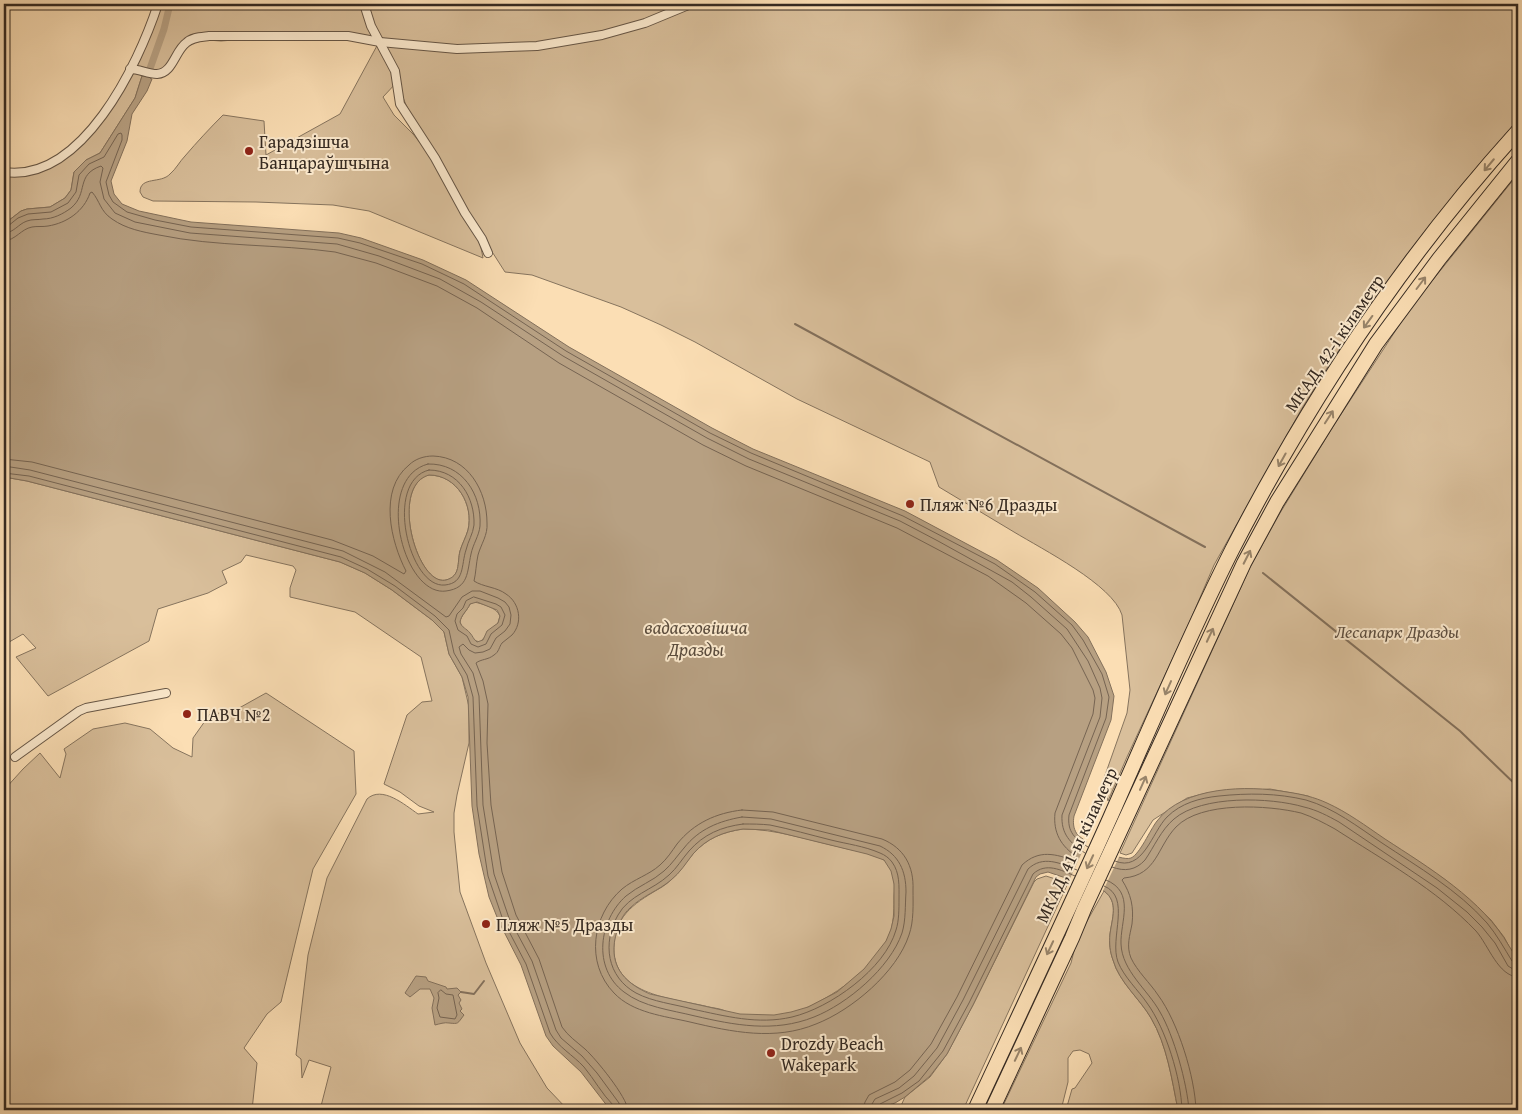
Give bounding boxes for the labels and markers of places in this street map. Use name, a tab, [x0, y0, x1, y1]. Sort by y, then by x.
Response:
place label: Гарадзішча Банцараўшчына	[259, 128, 390, 176]
marker: Гарадзішча Банцараўшчына	[243, 145, 255, 157]
place label: Пляж №6 Дразды	[920, 491, 1058, 518]
marker: Пляж №6 Дразды	[904, 498, 916, 510]
place label: ПАВЧ №2	[197, 701, 270, 728]
marker: ПАВЧ №2	[181, 708, 193, 720]
place label: Пляж №5 Дразды	[496, 911, 634, 938]
marker: Пляж №5 Дразды	[480, 918, 492, 930]
place label: Drozdy Beach Wakepark	[781, 1030, 884, 1078]
marker: Drozdy Beach Wakepark	[765, 1047, 777, 1059]

